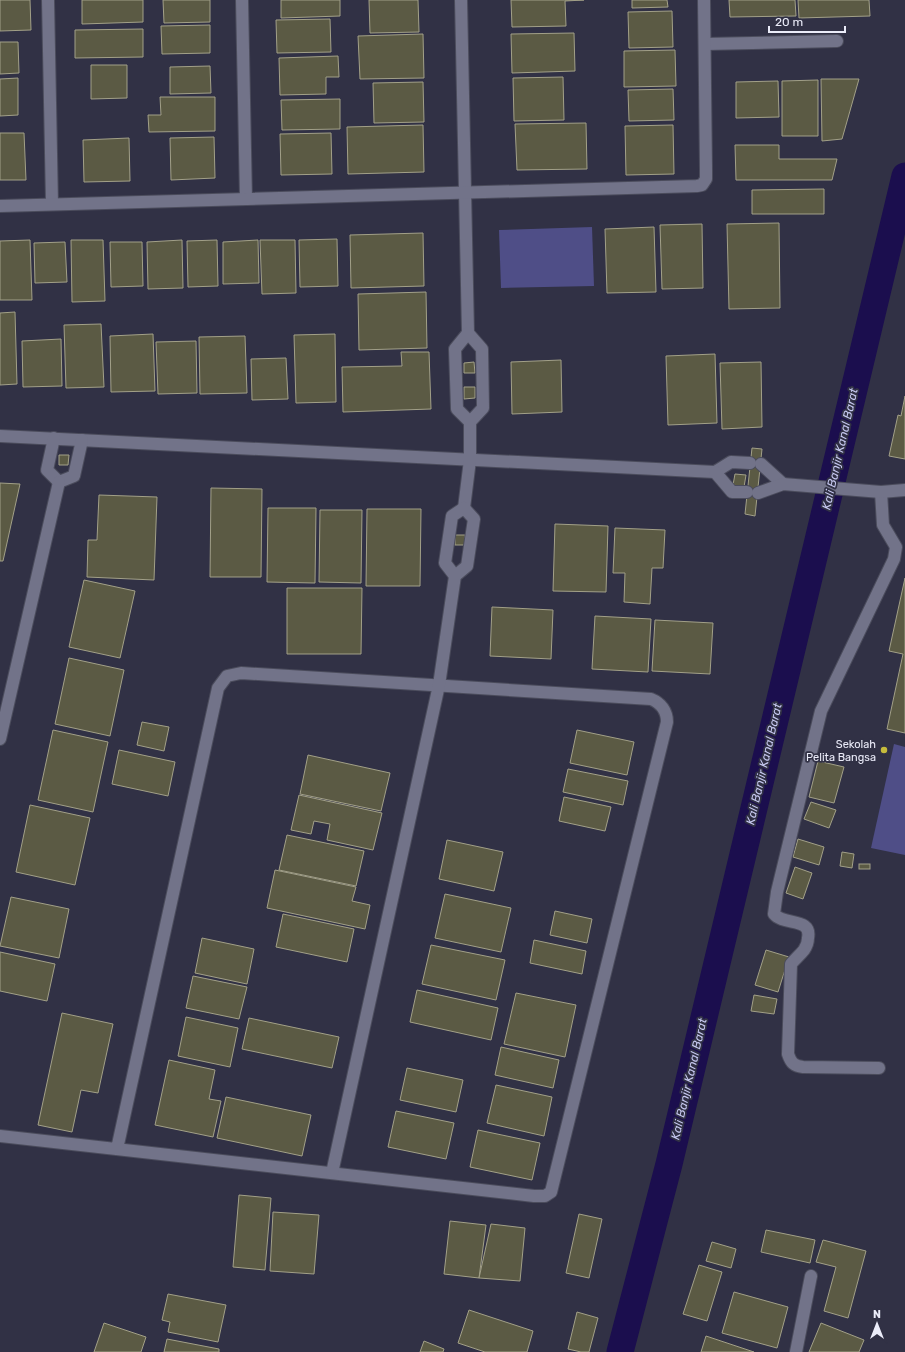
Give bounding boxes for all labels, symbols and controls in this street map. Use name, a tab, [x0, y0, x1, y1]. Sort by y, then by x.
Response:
scale bar	[769, 8, 845, 34]
text: 20 m	[775, 15, 803, 29]
water label: Kali Banjir Kanal Barat	[819, 387, 861, 511]
water label: Kali Banjir Kanal Barat	[743, 702, 785, 826]
place label: Sekolah Pelita Bangsa	[806, 738, 876, 764]
marker: Sekolah Pelita Bangsa	[879, 745, 889, 755]
water label: Kali Banjir Kanal Barat	[668, 1017, 710, 1141]
north arrow	[857, 1304, 897, 1344]
text: N	[873, 1308, 881, 1321]

